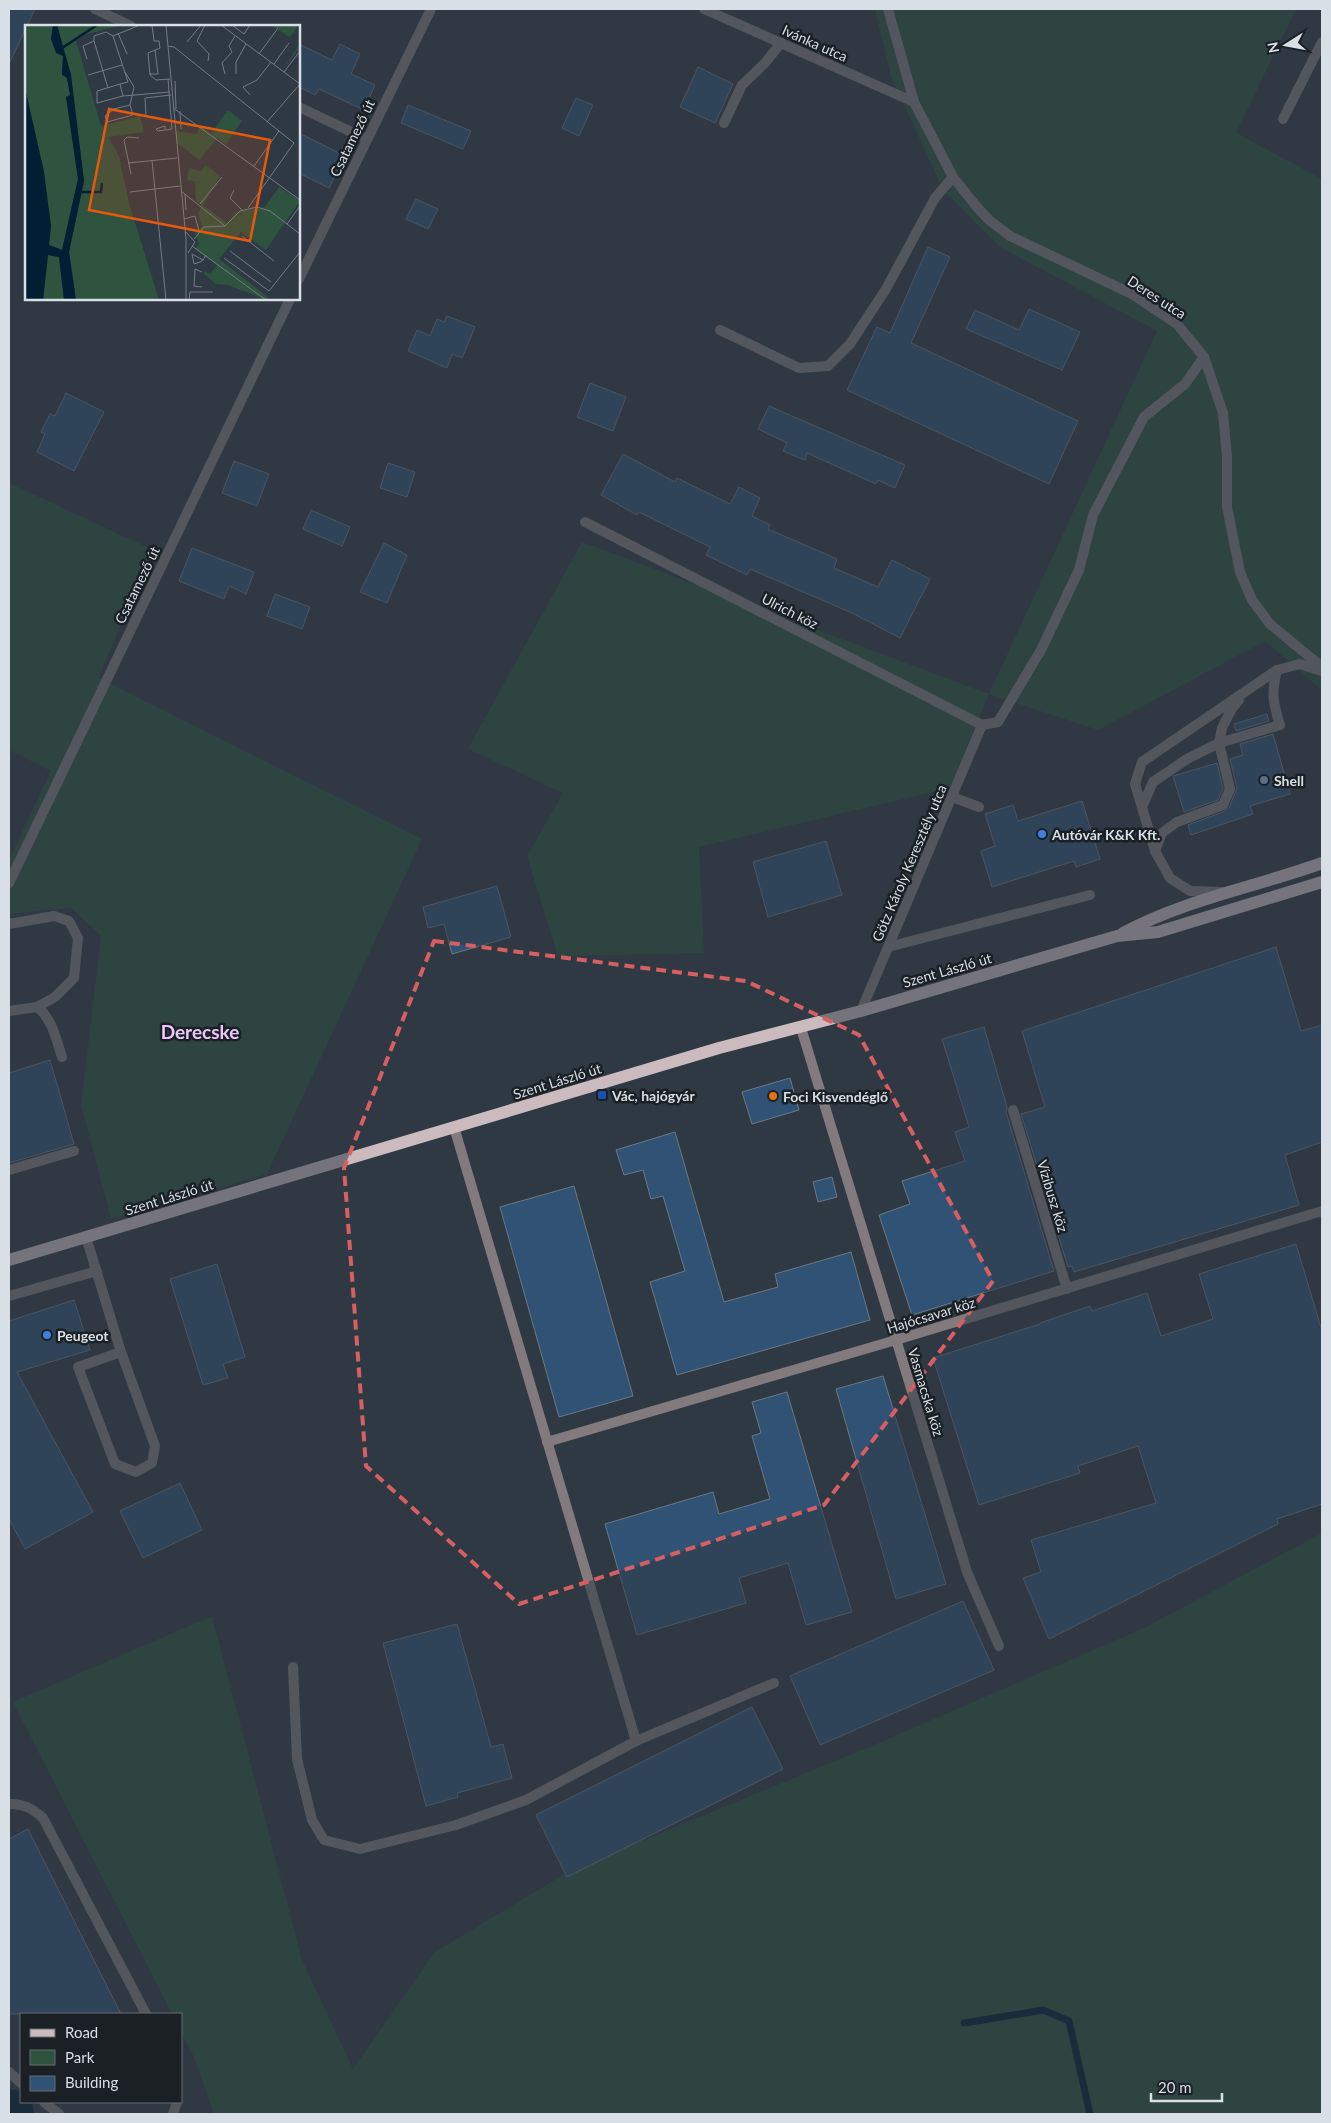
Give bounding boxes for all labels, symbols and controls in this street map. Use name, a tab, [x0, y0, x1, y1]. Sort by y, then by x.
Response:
north arrow	[1261, 20, 1311, 70]
street label: Ivánka utca	[780, 21, 850, 65]
inset map	[25, 25, 300, 300]
text: N	[1263, 41, 1282, 54]
street label: Csatamező út	[326, 97, 378, 179]
street label: Deres utca	[1125, 272, 1189, 322]
street label: Csatamező út	[111, 544, 163, 626]
street label: Ulrich köz	[759, 590, 821, 632]
place label: Shell	[1274, 772, 1304, 789]
marker: Shell	[1258, 774, 1270, 786]
street label: Götz Károly Keresztély utca	[868, 782, 950, 944]
place label: Autóvár K&K Kft.	[1051, 826, 1160, 843]
marker: Autóvár K&K Kft.	[1036, 828, 1048, 840]
street label: Szent László út	[901, 949, 993, 991]
district label: Derecske	[161, 1020, 239, 1043]
street label: Szent László út	[511, 1060, 603, 1102]
place label: Vác, hajógyár	[611, 1087, 695, 1104]
place label: Foci Kisvendéglő	[783, 1088, 888, 1105]
marker: Vác, hajógyár	[596, 1089, 608, 1101]
marker: Foci Kisvendéglő	[767, 1090, 779, 1102]
street label: Vízibusz köz	[1034, 1158, 1072, 1234]
street label: Szent László út	[123, 1176, 215, 1218]
street label: Hajócsavar köz	[885, 1293, 977, 1337]
place label: Peugeot	[57, 1327, 109, 1344]
marker: Peugeot	[41, 1329, 53, 1341]
street label: Vasmacska köz	[905, 1346, 947, 1438]
legend	[20, 2013, 182, 2103]
text: Road	[65, 2023, 98, 2041]
text: Park	[65, 2048, 95, 2066]
scale bar	[1151, 2070, 1222, 2102]
text: Building	[65, 2073, 118, 2091]
text: 20 m	[1158, 2078, 1192, 2096]

